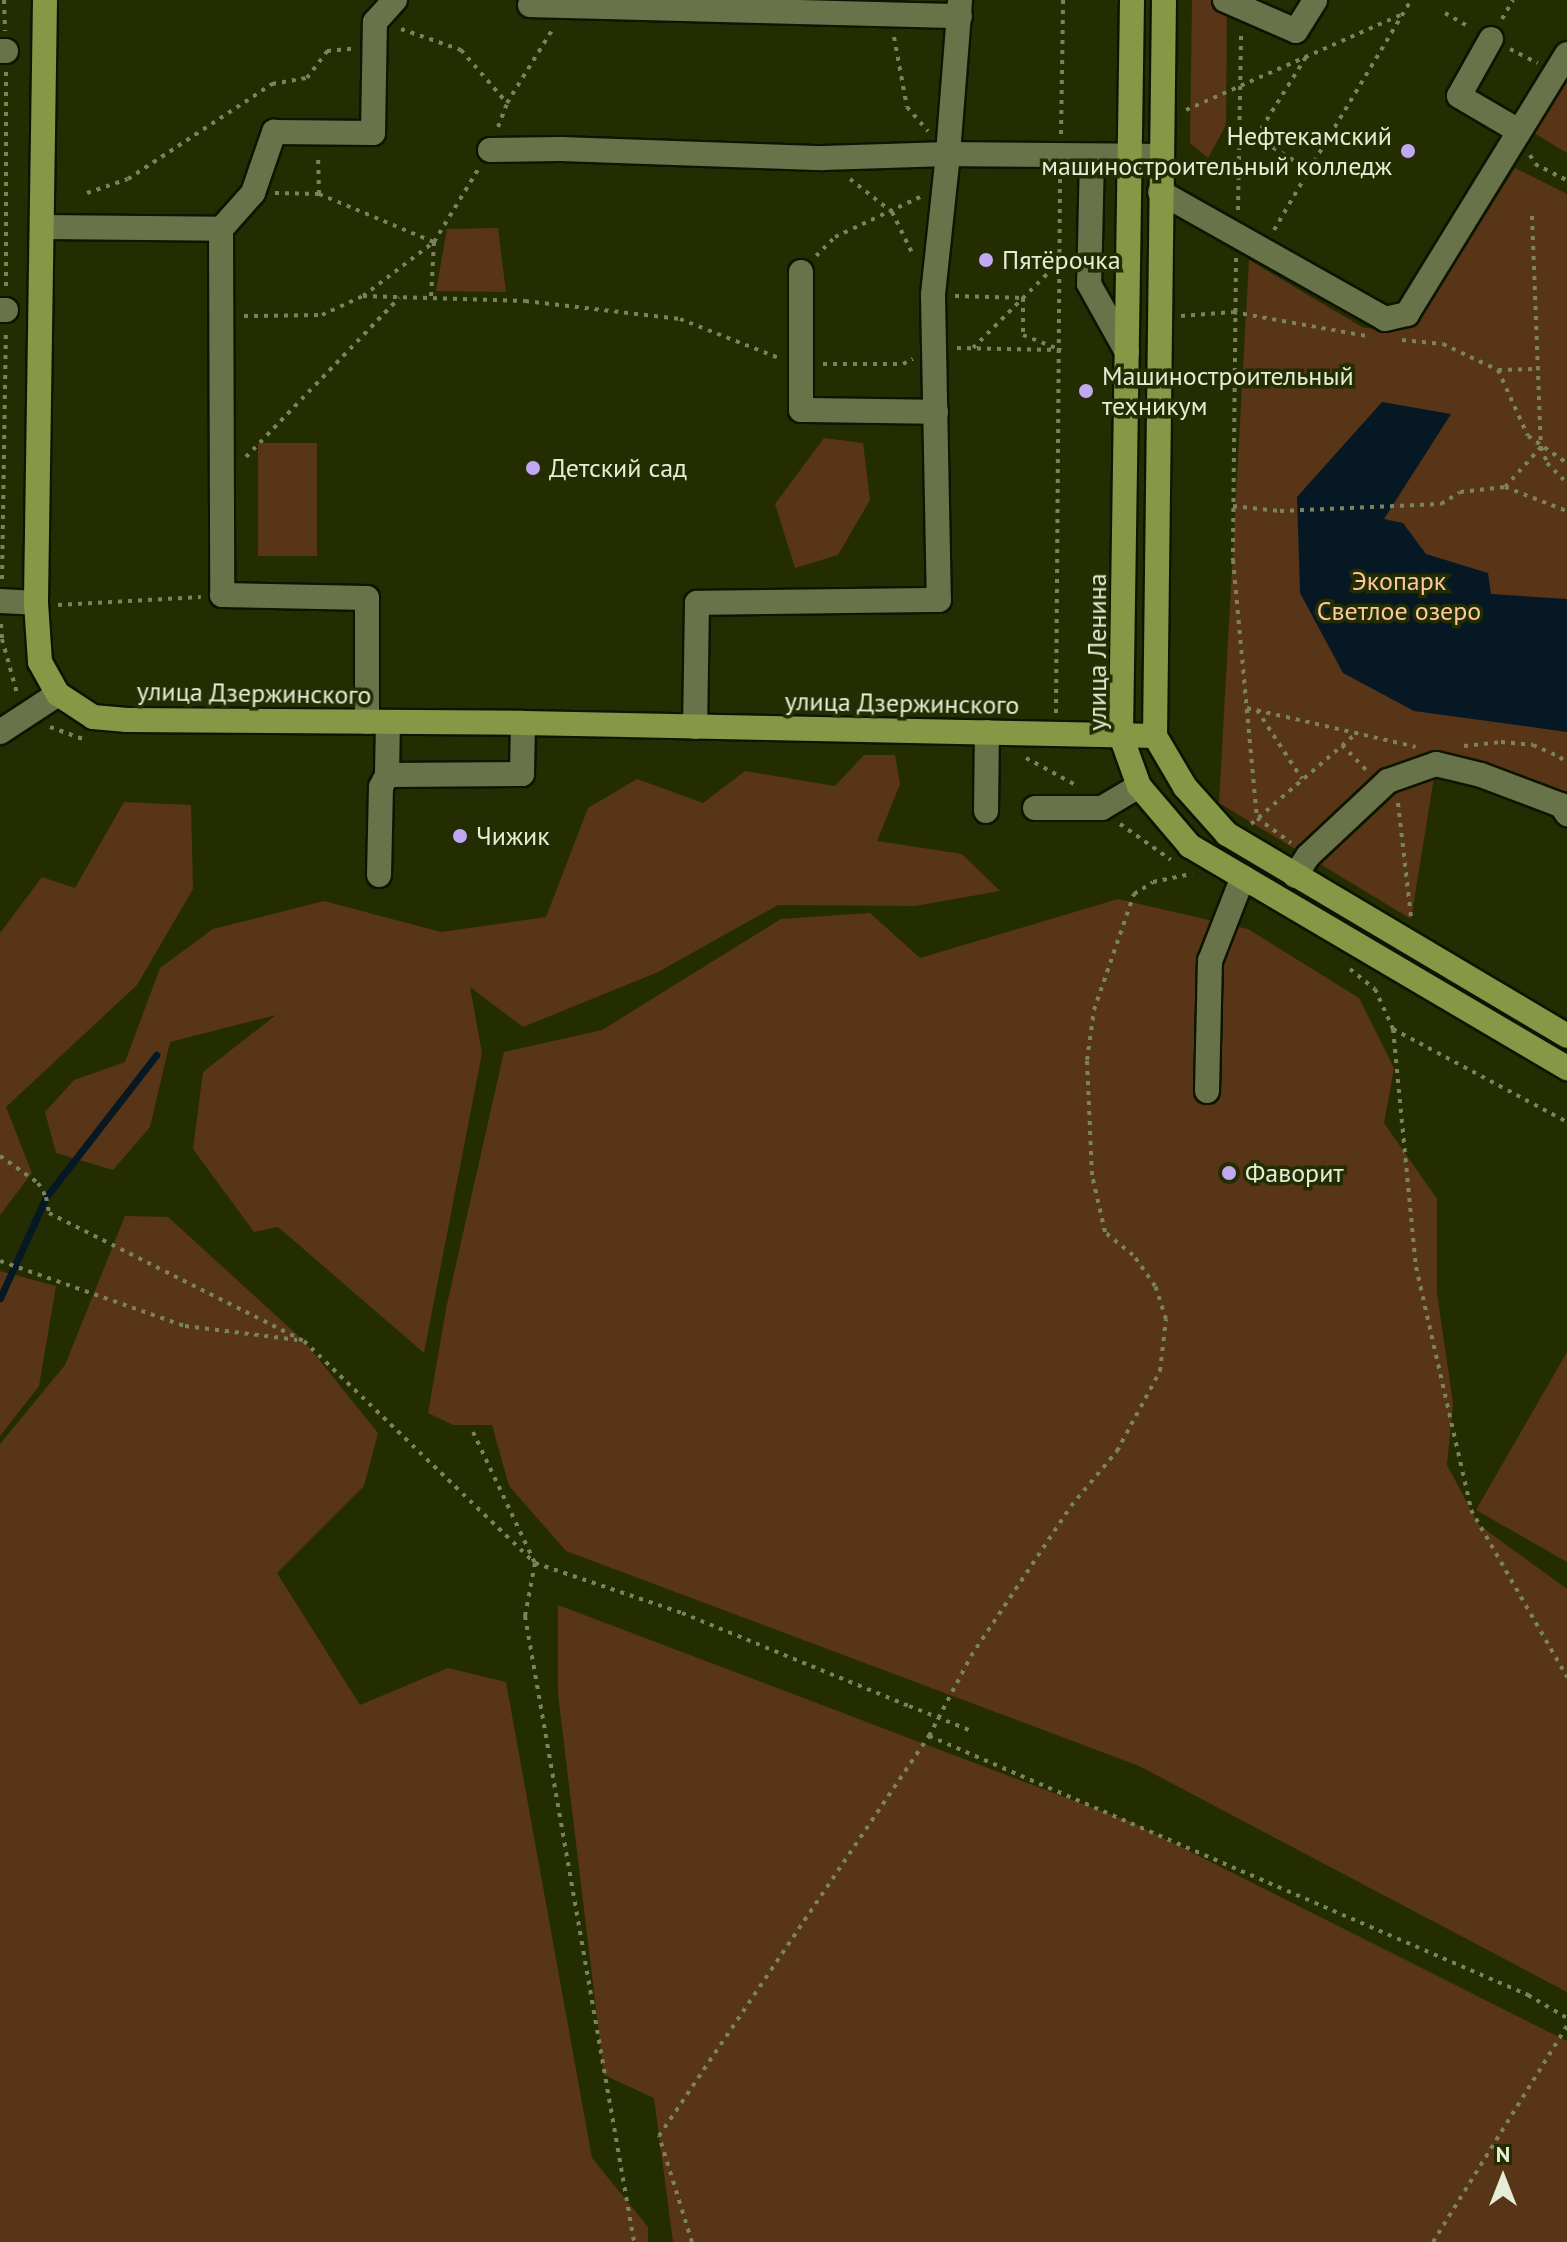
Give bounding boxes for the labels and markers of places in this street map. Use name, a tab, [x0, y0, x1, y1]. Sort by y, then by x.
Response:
place label: Нефтекамский машиностроительный колледж	[1041, 120, 1392, 182]
marker: Нефтекамский машиностроительный колледж	[1399, 142, 1417, 160]
place label: Пятёрочка	[1002, 244, 1121, 276]
marker: Пятёрочка	[977, 251, 995, 269]
place label: Машиностроительный техникум	[1102, 360, 1354, 422]
marker: Машиностроительный техникум	[1077, 382, 1095, 400]
place label: Детский сад	[549, 452, 687, 484]
marker: Детский сад	[524, 459, 542, 477]
place label: Чижик	[476, 820, 550, 852]
marker: Чижик	[451, 827, 469, 845]
place label: Фаворит	[1245, 1157, 1344, 1189]
marker: Фаворит	[1220, 1164, 1238, 1182]

